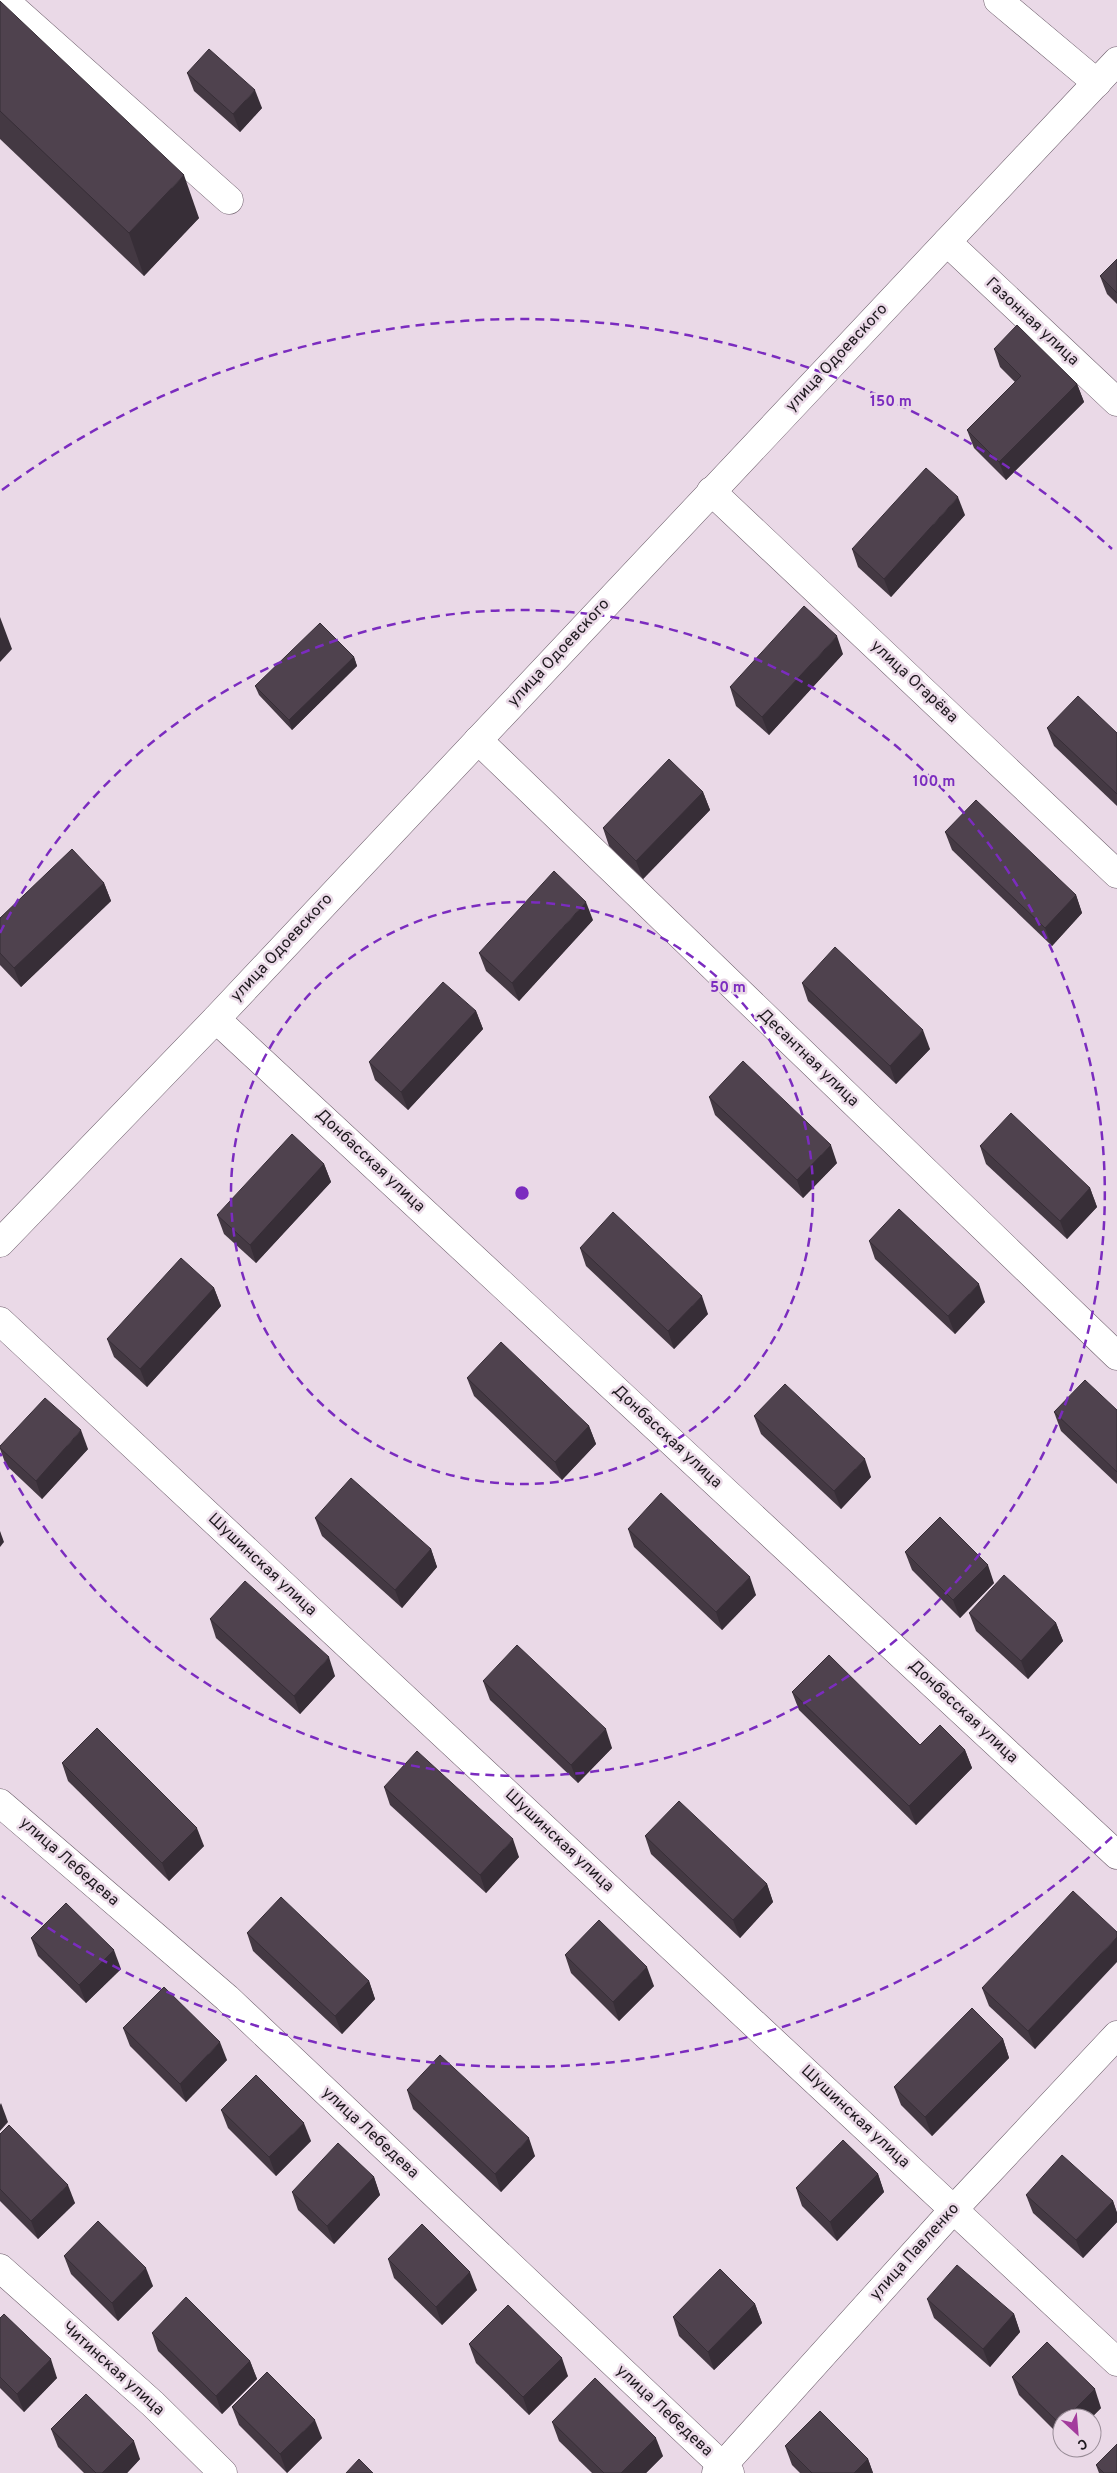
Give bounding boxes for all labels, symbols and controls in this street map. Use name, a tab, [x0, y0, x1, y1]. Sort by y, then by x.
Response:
street label: Газонная улица	[981, 274, 1083, 370]
street label: улица Одоевского	[782, 300, 892, 416]
text: 150 m	[870, 393, 912, 412]
street label: улица Одоевского	[504, 595, 614, 711]
street label: улица Огарёва	[866, 636, 962, 728]
text: 100 m	[913, 773, 955, 792]
street label: улица Одоевского	[227, 890, 337, 1006]
text: 50 m	[710, 979, 746, 998]
street label: Десантная улица	[753, 1005, 863, 1111]
street label: Донбасская улица	[311, 1105, 429, 1217]
centre of rings	[513, 1184, 531, 1202]
street label: Донбасская улица	[608, 1381, 726, 1493]
street label: Шушинская улица	[203, 1509, 321, 1621]
street label: Донбасская улица	[904, 1656, 1022, 1768]
street label: Шушинская улица	[500, 1785, 618, 1897]
street label: улица Лебедева	[15, 1813, 123, 1911]
street label: Шушинская улица	[796, 2061, 914, 2173]
street label: улица Лебедева	[317, 2083, 423, 2183]
street label: улица Павленко	[866, 2199, 964, 2305]
street label: Читинская улица	[58, 2318, 168, 2420]
street label: улица Лебедева	[611, 2361, 717, 2461]
north arrow	[1052, 2408, 1102, 2458]
text: С	[1074, 2434, 1090, 2453]

